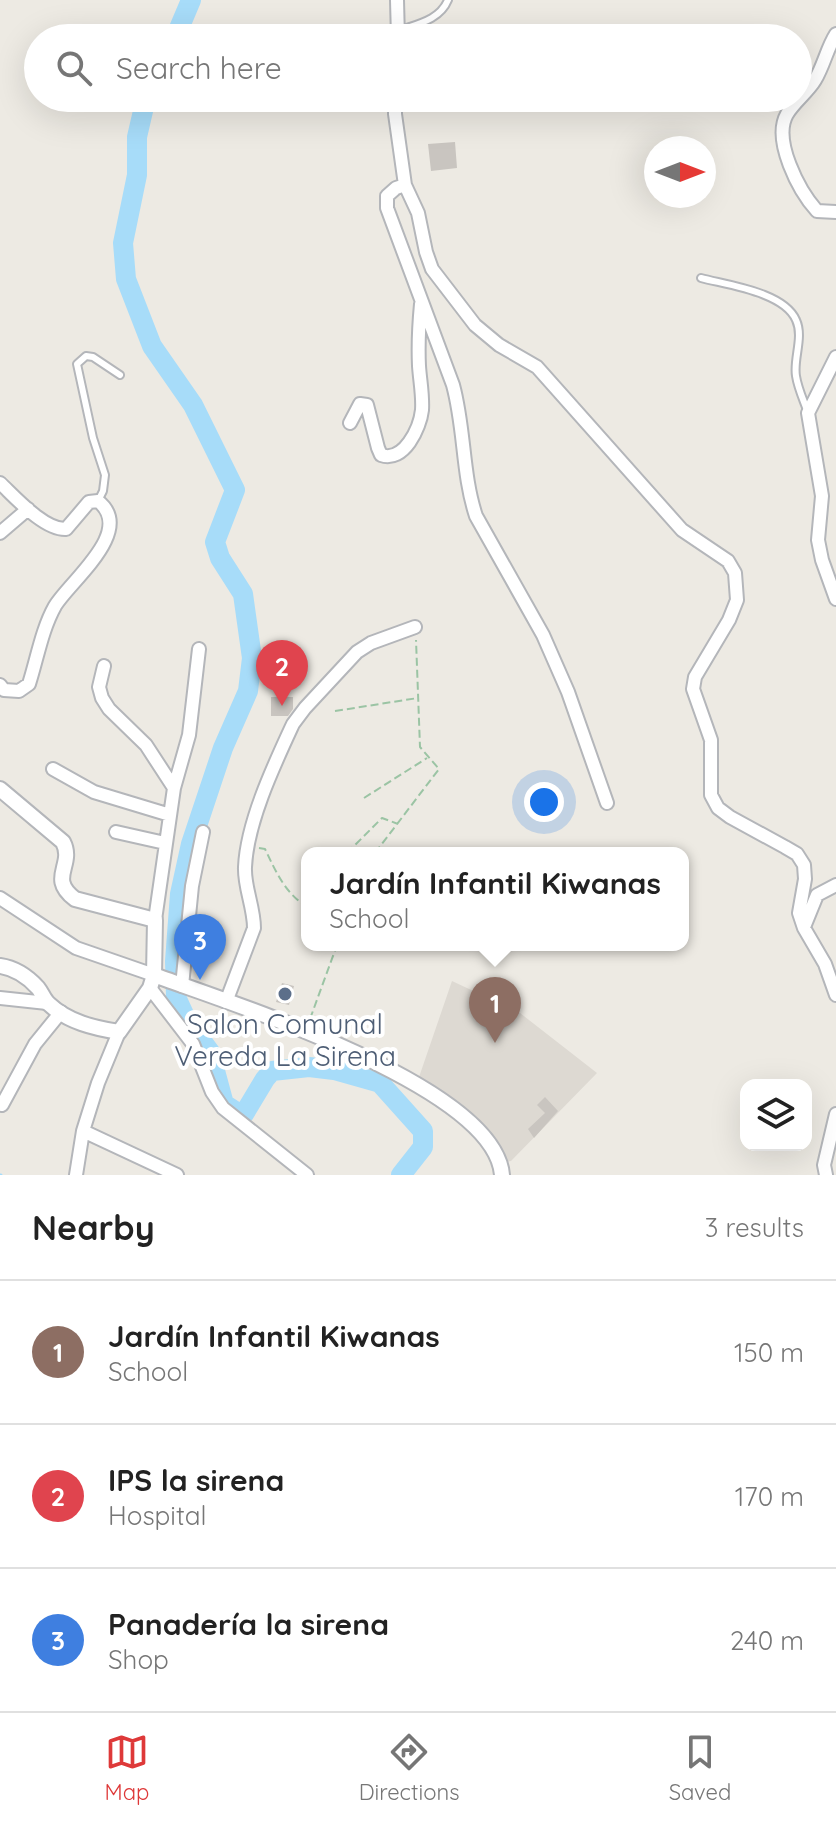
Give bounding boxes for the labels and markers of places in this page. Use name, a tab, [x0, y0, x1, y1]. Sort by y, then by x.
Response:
pin: 2	[256, 640, 308, 706]
pin: 3	[174, 914, 226, 980]
pin: 1	[469, 977, 521, 1043]
marker: Salon Comunal Vereda La Sirena	[276, 985, 294, 1003]
place label: Salon Comunal Vereda La Sirena	[174, 1006, 396, 1073]

